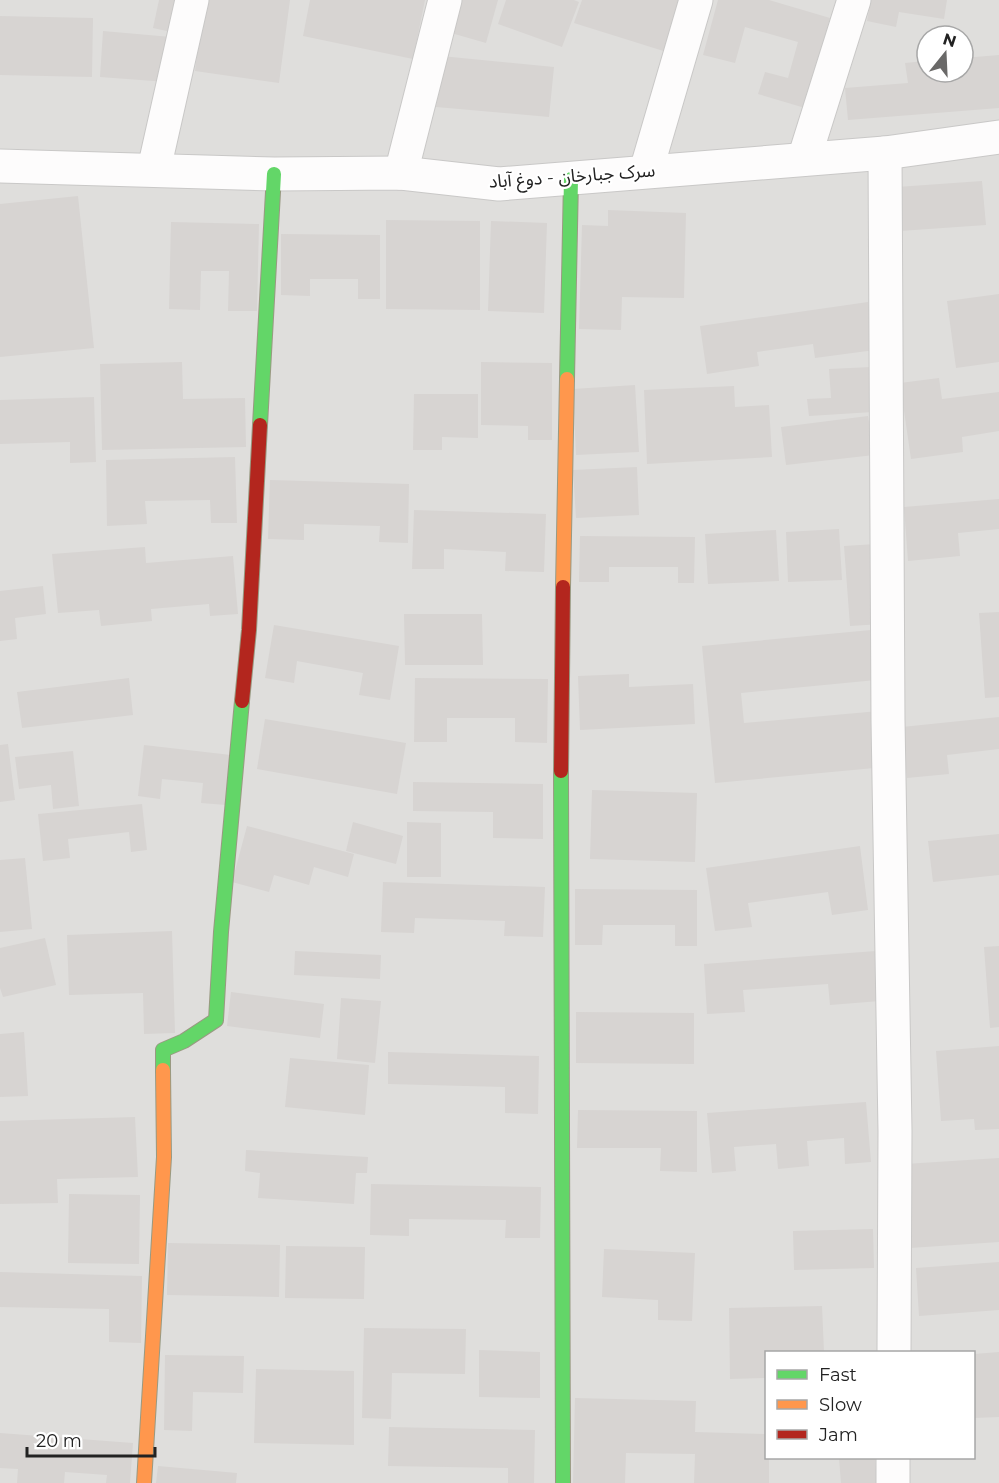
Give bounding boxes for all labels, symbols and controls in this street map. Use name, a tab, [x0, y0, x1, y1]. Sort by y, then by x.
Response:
north arrow	[915, 24, 975, 84]
text: N	[940, 29, 959, 51]
street label: سرک جبارخان - دوغ آباد	[488, 159, 656, 196]
legend	[765, 1351, 975, 1459]
text: Fast	[819, 1364, 857, 1386]
text: Slow	[819, 1394, 862, 1416]
scale bar	[27, 1420, 154, 1458]
text: Jam	[818, 1424, 858, 1446]
text: 20 m	[36, 1430, 82, 1452]

